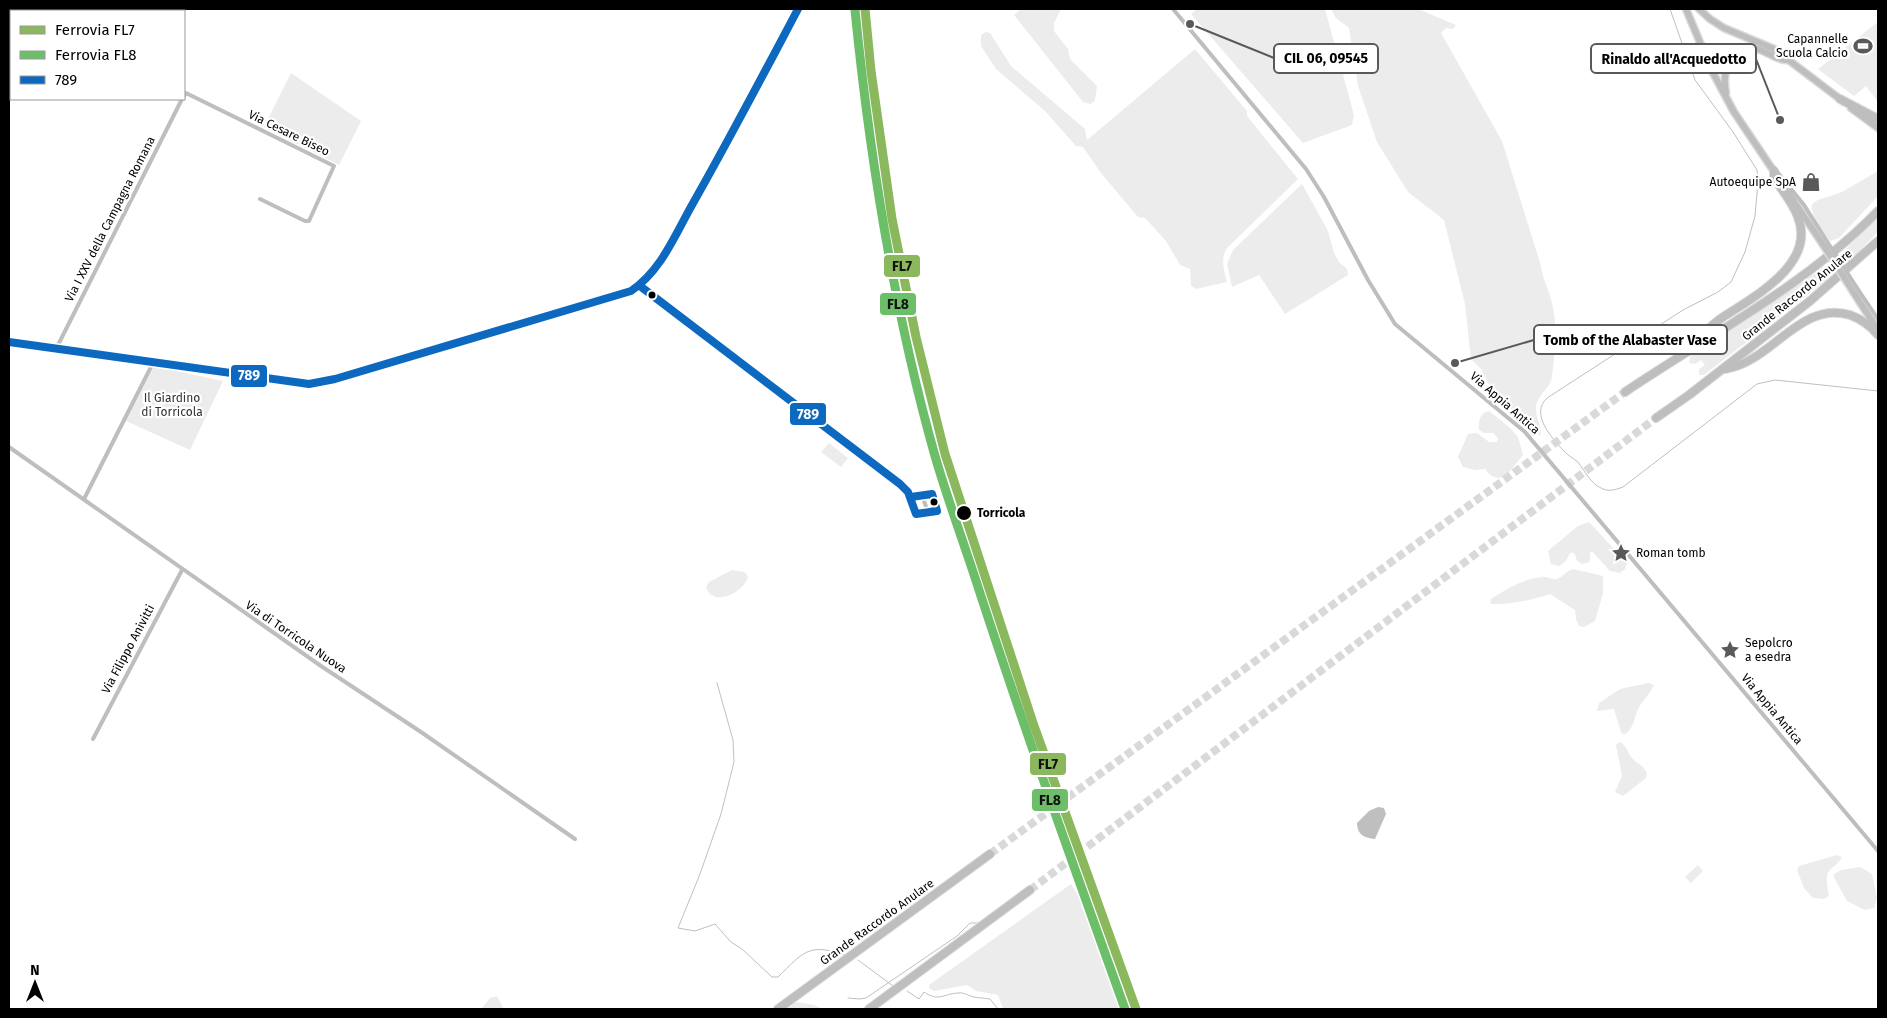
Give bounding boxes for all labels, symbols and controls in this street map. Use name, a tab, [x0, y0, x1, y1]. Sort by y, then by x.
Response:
legend	[10, 10, 185, 100]
text: Ferrovia FL7	[55, 21, 135, 39]
place label: Capannelle Scuola Calcio	[1776, 32, 1848, 60]
sports icon: Capannelle Scuola Calcio	[1852, 35, 1874, 57]
callout: CIL 06, 09545	[1274, 44, 1378, 73]
callout: Rinaldo all'Acquedotto	[1591, 44, 1756, 73]
text: Ferrovia FL8	[55, 46, 137, 64]
text: CIL 06, 09545	[1284, 50, 1369, 67]
text: Rinaldo all'Acquedotto	[1602, 51, 1746, 68]
text: 789	[55, 71, 77, 89]
street label: Via Cesare Biseo	[246, 107, 332, 159]
street label: Via I XXV della Campagna Romana	[62, 134, 158, 304]
shop icon: Autoequipe SpA	[1800, 171, 1822, 193]
place label: Autoequipe SpA	[1710, 175, 1796, 189]
street label: Grande Raccordo Anulare	[1739, 246, 1855, 344]
line badge: FL7	[883, 254, 921, 278]
text: FL7	[892, 258, 912, 275]
unlabelled marker	[647, 290, 657, 300]
line badge: FL8	[879, 292, 917, 316]
text: FL8	[887, 296, 909, 313]
callout: Tomb of the Alabaster Vase	[1534, 325, 1727, 354]
text: Tomb of the Alabaster Vase	[1543, 332, 1717, 349]
line badge: 789	[230, 364, 268, 388]
text: 789	[238, 367, 260, 384]
street label: Via Appia Antica	[1467, 369, 1543, 437]
park label: Il Giardino di Torricola	[141, 391, 203, 419]
line badge: 789	[789, 402, 827, 426]
text: 789	[797, 406, 819, 423]
unlabelled marker	[929, 497, 939, 507]
marker: Torricola	[955, 504, 973, 522]
place label: Torricola	[977, 506, 1026, 520]
place icon: Roman tomb	[1610, 542, 1632, 564]
place label: Roman tomb	[1636, 546, 1706, 560]
street label: Via di Torricola Nuova	[243, 598, 349, 676]
street label: Via Filippo Anivitti	[99, 602, 157, 696]
place label: Sepolcro a esedra	[1745, 636, 1793, 664]
place icon: Sepolcro a esedra	[1719, 639, 1741, 661]
street label: Via Appia Antica	[1738, 671, 1806, 747]
line badge: FL7	[1029, 752, 1067, 776]
text: FL7	[1038, 756, 1058, 773]
line badge: FL8	[1031, 788, 1069, 812]
text: FL8	[1039, 792, 1061, 809]
street label: Grande Raccordo Anulare	[817, 876, 937, 968]
north arrow	[10, 958, 60, 1008]
text: N	[30, 962, 40, 979]

